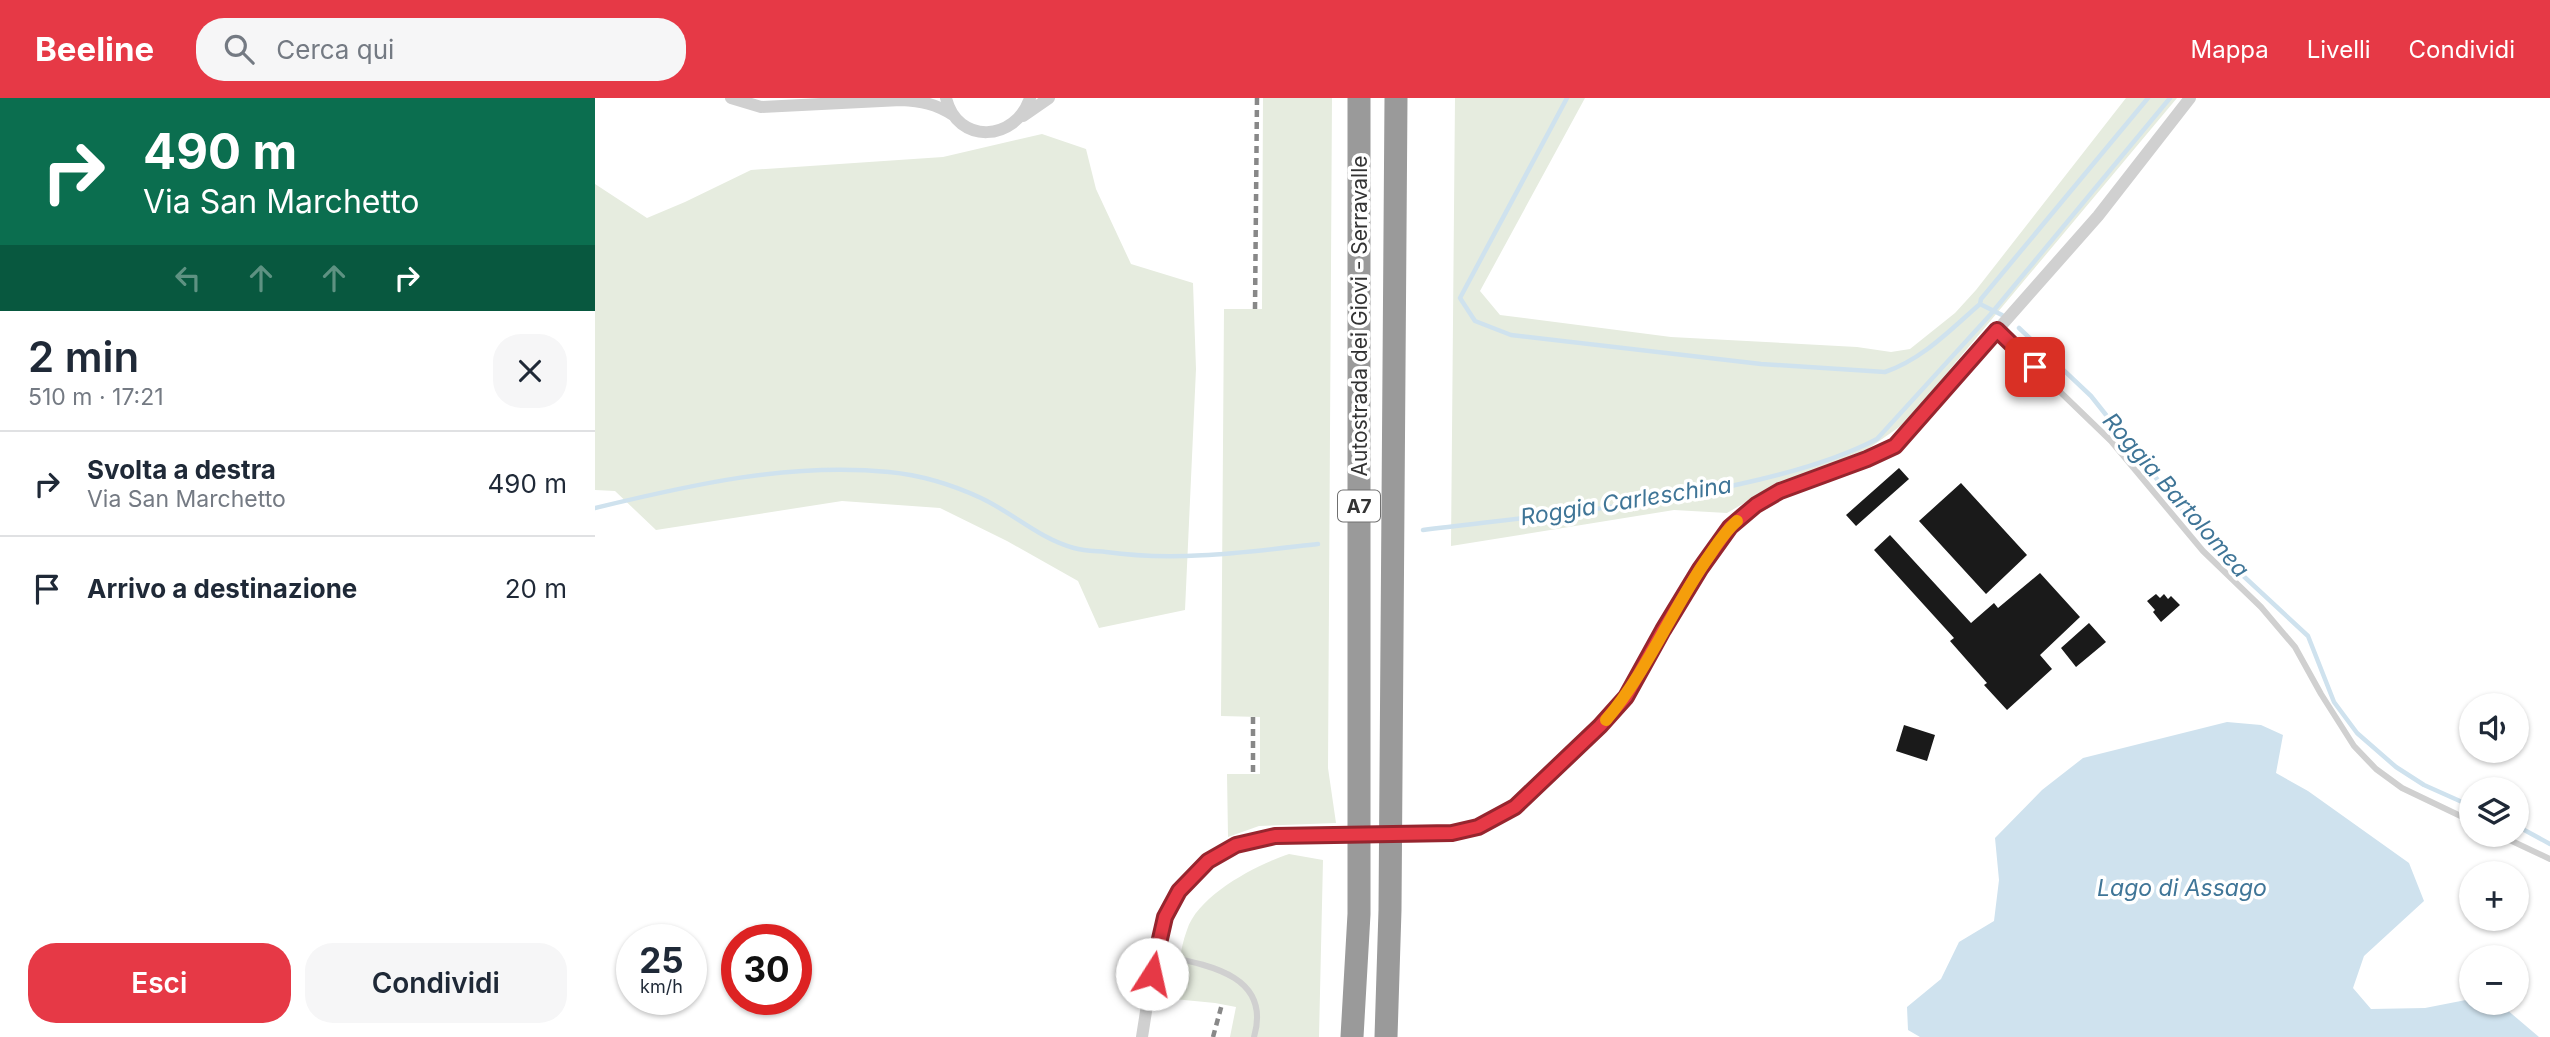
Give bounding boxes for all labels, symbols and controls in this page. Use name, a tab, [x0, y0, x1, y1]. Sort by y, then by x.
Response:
search box	[196, 18, 686, 81]
text: Beeline	[35, 29, 154, 69]
icon: search	[220, 30, 258, 68]
text: Cerca qui	[276, 34, 394, 65]
text: Mappa	[2190, 35, 2269, 64]
text: Livelli	[2307, 35, 2371, 64]
text: Condividi	[2409, 35, 2515, 64]
text: 490 m	[143, 122, 297, 181]
icon: right	[28, 126, 119, 217]
street label: Autostrada dei Giovi - Serravalle	[1347, 155, 1372, 477]
text: Via San Marchetto	[143, 182, 419, 221]
icon: left	[169, 259, 207, 297]
icon: ahead	[242, 259, 280, 297]
icon: ahead	[315, 259, 353, 297]
icon: right	[388, 259, 426, 297]
text: 2 min	[28, 331, 139, 382]
button: close	[493, 334, 567, 408]
pin	[2005, 337, 2065, 397]
icon: arrive	[2016, 348, 2054, 386]
text: 510 m · 17:21	[28, 383, 164, 411]
water label: Roggia Bartolomea	[2097, 407, 2255, 583]
text: Svolta a destra	[87, 454, 276, 485]
icon: right	[28, 465, 66, 503]
text: 490 m	[488, 468, 567, 499]
water label: Roggia Carleschina	[1518, 470, 1734, 532]
text: Via San Marchetto	[87, 485, 286, 513]
road number: A7	[1338, 490, 1380, 522]
icon: arrive	[28, 570, 66, 608]
text: Arrivo a destinazione	[87, 573, 357, 604]
text: 20 m	[505, 573, 567, 604]
map controls	[2459, 693, 2529, 1015]
button: sound	[2459, 693, 2529, 763]
button: layers	[2459, 777, 2529, 847]
button: +	[2459, 861, 2529, 931]
water label: Lago di Assago	[2097, 874, 2267, 902]
speed limit sign: 30	[721, 924, 812, 1015]
position arrow	[1115, 937, 1189, 1011]
text: 25	[639, 939, 684, 981]
button: Esci	[28, 943, 291, 1023]
button: Condividi	[305, 943, 567, 1023]
button: −	[2459, 945, 2529, 1015]
text: km/h	[640, 976, 683, 997]

